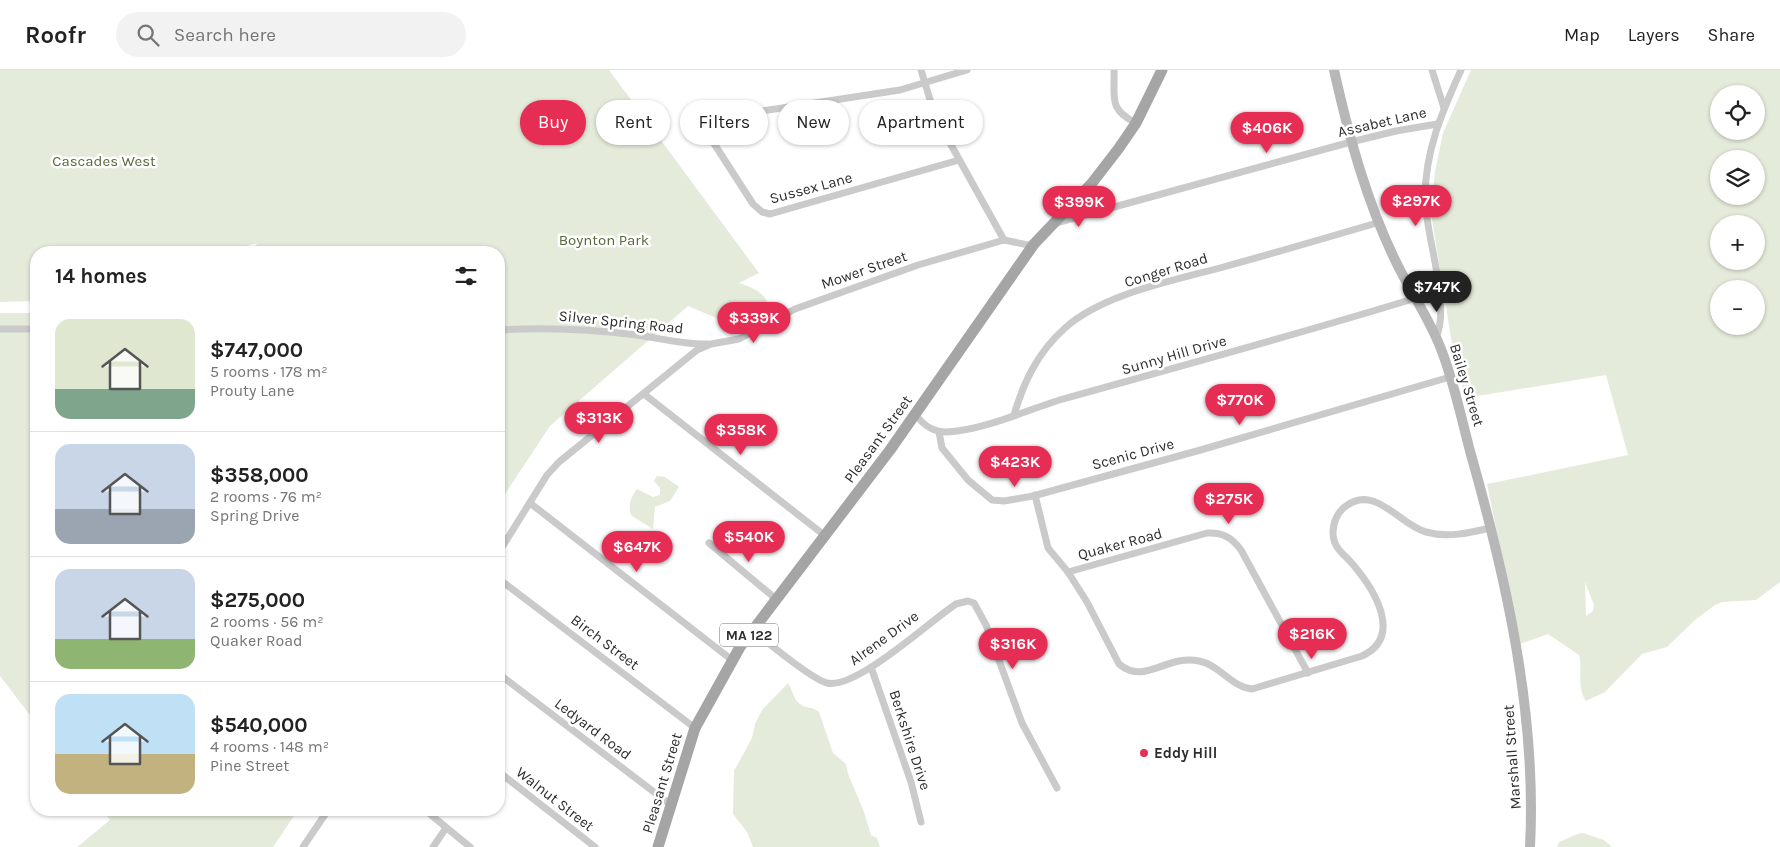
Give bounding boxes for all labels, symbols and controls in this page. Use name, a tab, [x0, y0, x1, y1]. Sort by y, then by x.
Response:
search box	[116, 12, 466, 57]
text: Roofr	[25, 21, 86, 49]
icon: search	[134, 21, 162, 49]
text: Search here	[174, 24, 276, 46]
text: Map	[1564, 24, 1600, 46]
text: Layers	[1628, 24, 1680, 46]
text: Share	[1708, 24, 1755, 46]
map controls	[1710, 85, 1765, 335]
button: locate	[1710, 85, 1765, 140]
chip: Buy	[520, 100, 586, 145]
chip: Rent	[596, 100, 670, 145]
chip: Filters	[680, 100, 768, 145]
chip: New	[778, 100, 849, 145]
chip: Apartment	[859, 100, 983, 145]
street label: Assabet Lane	[1336, 103, 1428, 141]
pin: $406K	[1232, 112, 1302, 154]
text: $406K	[1242, 118, 1292, 137]
button: layers	[1710, 150, 1765, 205]
park label: Cascades West	[52, 152, 156, 170]
street label: Sussex Lane	[768, 168, 854, 208]
pin: $297K	[1381, 184, 1451, 227]
pin: $399K	[1044, 186, 1114, 228]
text: $297K	[1392, 191, 1440, 210]
text: $399K	[1054, 192, 1104, 211]
button: +	[1710, 215, 1765, 270]
park label: Boynton Park	[559, 231, 649, 249]
street label: Mower Street	[819, 247, 910, 293]
street label: Conger Road	[1122, 249, 1210, 291]
icon: filters	[452, 262, 480, 290]
text: 14 homes	[55, 264, 147, 288]
pin: $747K	[1402, 270, 1472, 313]
text: $747K	[1414, 277, 1460, 296]
button: −	[1710, 280, 1765, 335]
pin: $339K	[719, 302, 789, 344]
street label: Silver Spring Road	[558, 306, 684, 338]
text: $339K	[728, 308, 780, 327]
street label: Sunny Hill Drive	[1119, 331, 1229, 379]
text: $747,000	[210, 338, 303, 362]
icon: home	[95, 339, 155, 399]
street label: Bailey Street	[1446, 341, 1488, 429]
text: 5 rooms · 178 m²	[210, 362, 328, 381]
text: Prouty Lane	[210, 381, 295, 400]
pin: $770K	[1205, 384, 1275, 426]
text: $770K	[1216, 390, 1264, 409]
street label: Pleasant Street	[840, 391, 916, 486]
pin: $313K	[564, 402, 634, 444]
text: $313K	[575, 408, 623, 427]
pin: $358K	[706, 414, 776, 456]
text: $358K	[715, 420, 767, 439]
street label: Scenic Drive	[1090, 434, 1176, 474]
pin: $423K	[980, 446, 1050, 488]
text: $423K	[990, 452, 1040, 471]
text: $358,000	[210, 463, 309, 487]
icon: home	[95, 464, 155, 524]
pin: $275K	[1194, 482, 1264, 525]
text: 2 rooms · 76 m²	[210, 487, 322, 506]
text: $275K	[1205, 489, 1253, 508]
text: Spring Drive	[210, 506, 299, 525]
pin: $540K	[714, 520, 784, 563]
street label: Quaker Road	[1076, 524, 1164, 564]
text: $540K	[724, 527, 774, 546]
pin: $647K	[602, 530, 672, 573]
text: $647K	[613, 537, 661, 556]
text: $275,000	[210, 588, 305, 612]
icon: home	[95, 589, 155, 649]
street label: Alrene Drive	[846, 607, 922, 669]
street label: Birch Street	[567, 611, 643, 674]
text: 2 rooms · 56 m²	[210, 612, 324, 631]
pin: $216K	[1277, 618, 1347, 660]
road number: MA 122	[720, 624, 778, 646]
text: $216K	[1289, 624, 1335, 643]
pin: $316K	[978, 628, 1048, 670]
text: Quaker Road	[210, 631, 303, 650]
text: $316K	[990, 634, 1036, 653]
street label: Berkshire Drive	[885, 688, 935, 792]
street label: Ledyard Road	[551, 694, 635, 764]
street label: Marshall Street	[1499, 704, 1525, 810]
text: $540,000	[210, 713, 308, 737]
icon: home	[95, 714, 155, 774]
street label: Pleasant Street	[638, 730, 686, 835]
text: 4 rooms · 148 m²	[210, 737, 329, 756]
place label: Eddy Hill	[1154, 744, 1217, 762]
marker: Eddy Hill	[1138, 747, 1150, 759]
text: Pine Street	[210, 756, 289, 775]
street label: Walnut Street	[512, 763, 598, 835]

